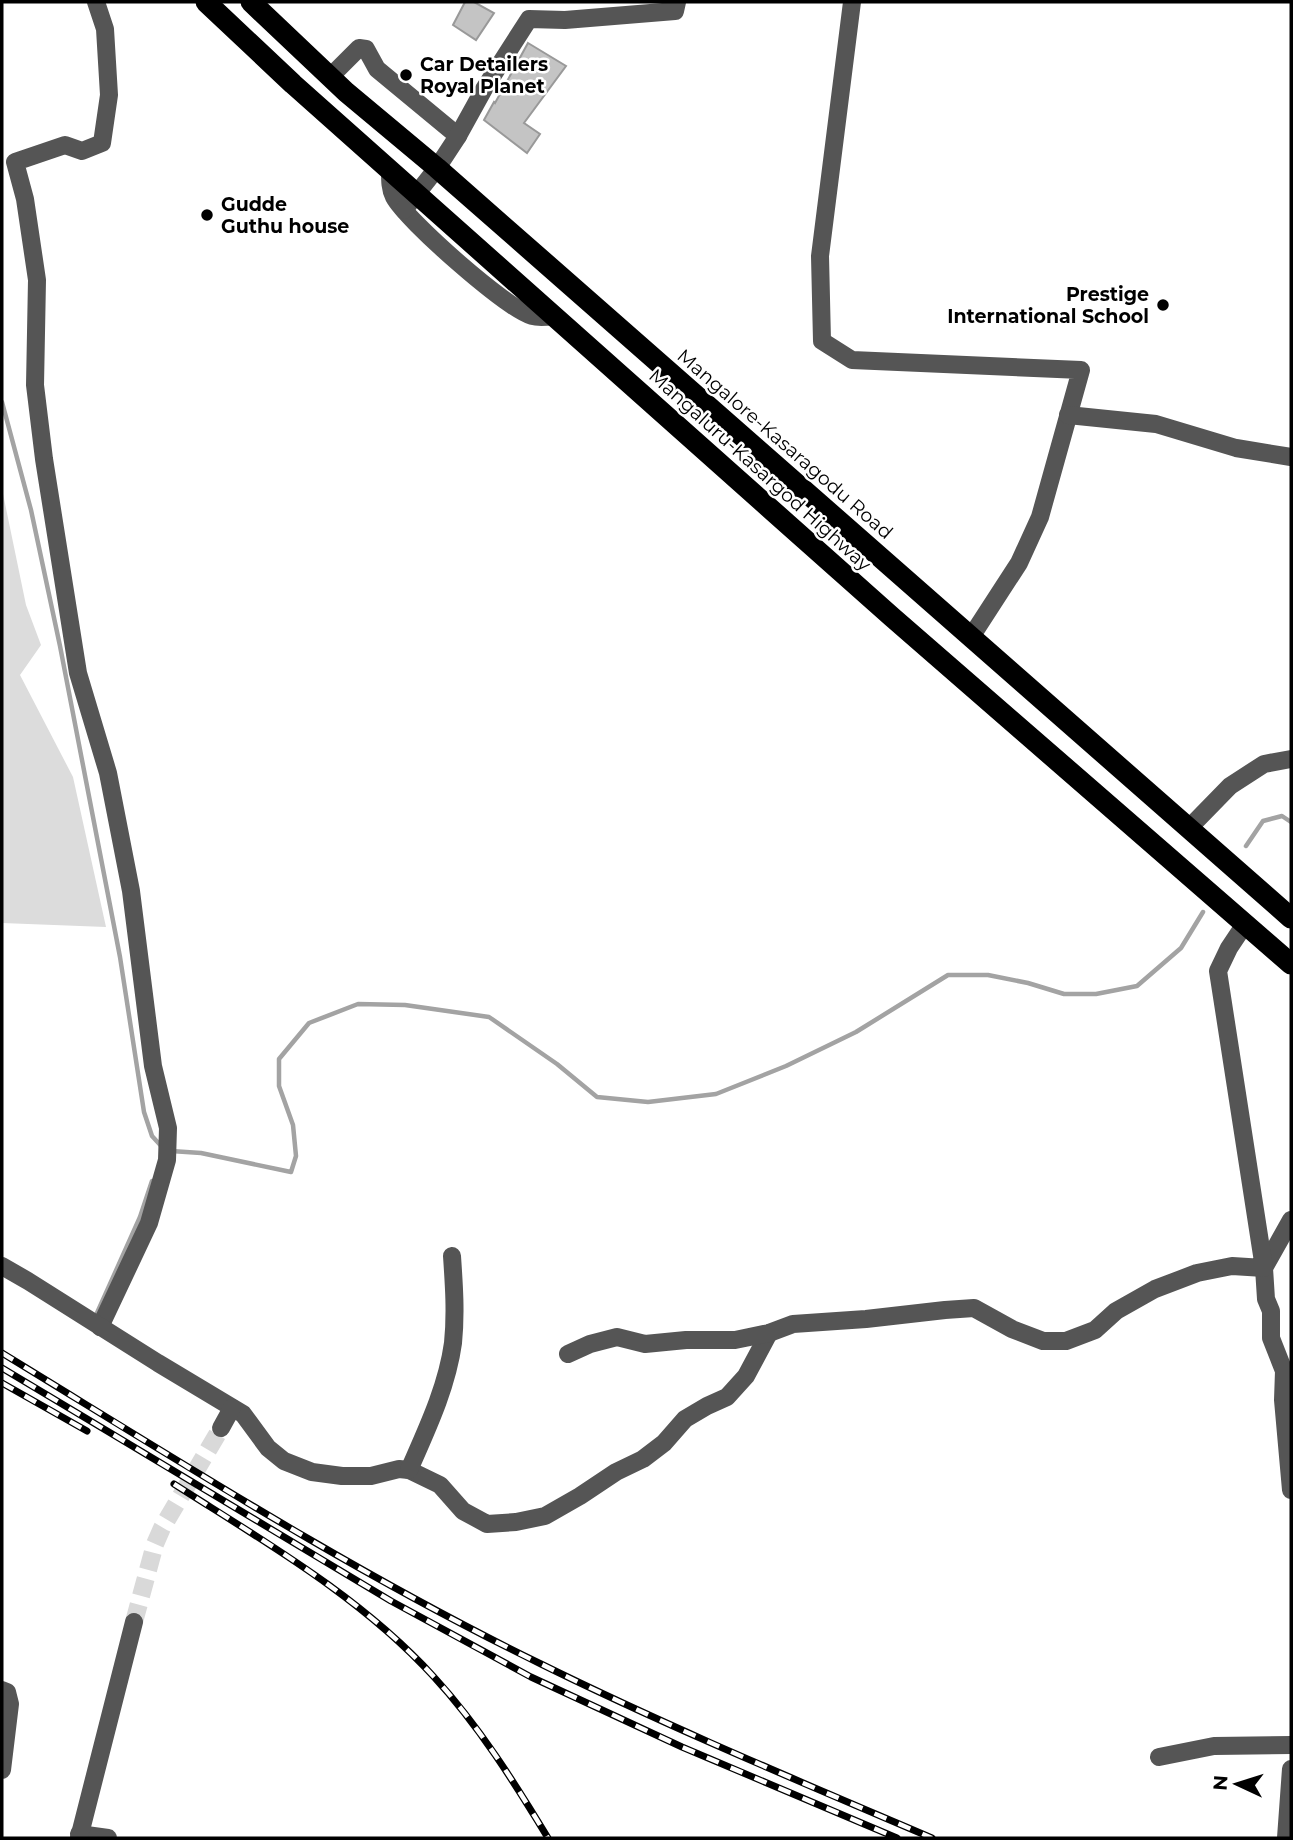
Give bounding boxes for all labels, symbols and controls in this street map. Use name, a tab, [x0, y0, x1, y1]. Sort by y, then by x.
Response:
place label: Car Detailers Royal Planet	[420, 53, 548, 98]
marker: Car Detailers Royal Planet	[398, 67, 414, 83]
place label: Gudde Guthu house	[221, 193, 349, 238]
marker: Gudde Guthu house	[199, 207, 215, 223]
place label: Prestige International School	[947, 283, 1149, 328]
marker: Prestige International School	[1155, 297, 1171, 313]
street label: Mangalore-Kasaragodu Road	[673, 344, 897, 544]
street label: Mangaluru-Kasargod Highway	[644, 364, 876, 576]
north arrow	[1202, 1749, 1272, 1819]
text: N	[1209, 1774, 1233, 1791]

